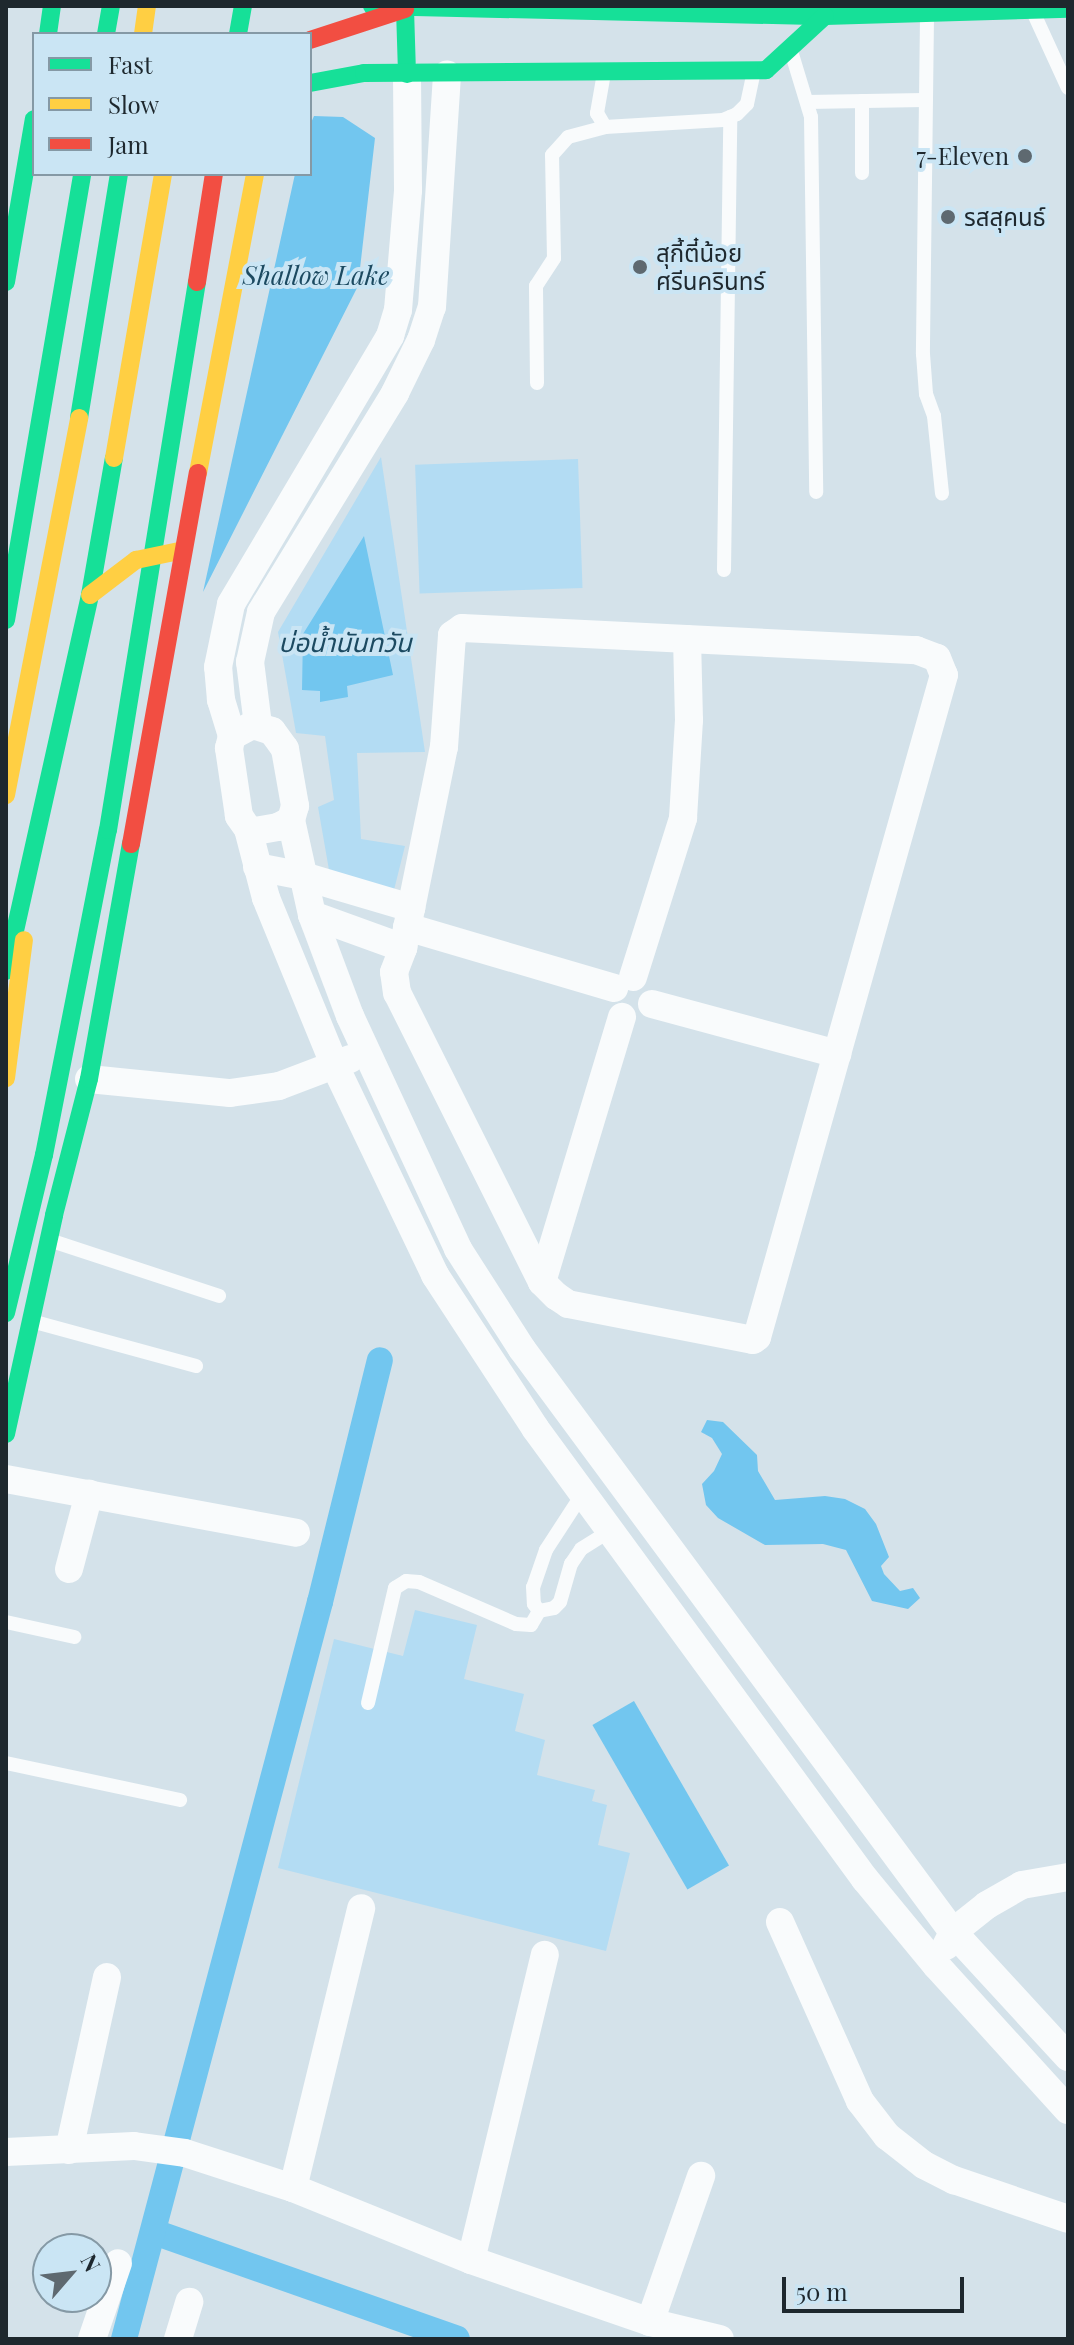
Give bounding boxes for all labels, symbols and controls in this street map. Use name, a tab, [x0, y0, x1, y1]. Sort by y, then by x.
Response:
legend	[32, 32, 312, 176]
text: Fast	[108, 48, 153, 80]
text: Slow	[108, 88, 159, 120]
text: Jam	[108, 128, 149, 160]
place label: 7-Eleven	[916, 142, 1009, 170]
marker: 7-Eleven	[1016, 147, 1034, 165]
place label: รสสุคนธ์	[964, 203, 1046, 231]
marker: รสสุคนธ์	[939, 208, 957, 226]
place label: สุกี้ตี๋น้อย ศรีนครินทร์	[656, 239, 765, 295]
marker: สุกี้ตี๋น้อย ศรีนครินทร์	[631, 258, 649, 276]
water label: Shallow Lake	[243, 259, 389, 291]
water label: บ่อน้ำนันทวัน	[278, 626, 412, 658]
north arrow	[32, 2233, 112, 2313]
text: N	[74, 2249, 108, 2277]
scale bar	[786, 2261, 968, 2311]
text: 50 m	[796, 2275, 848, 2307]

